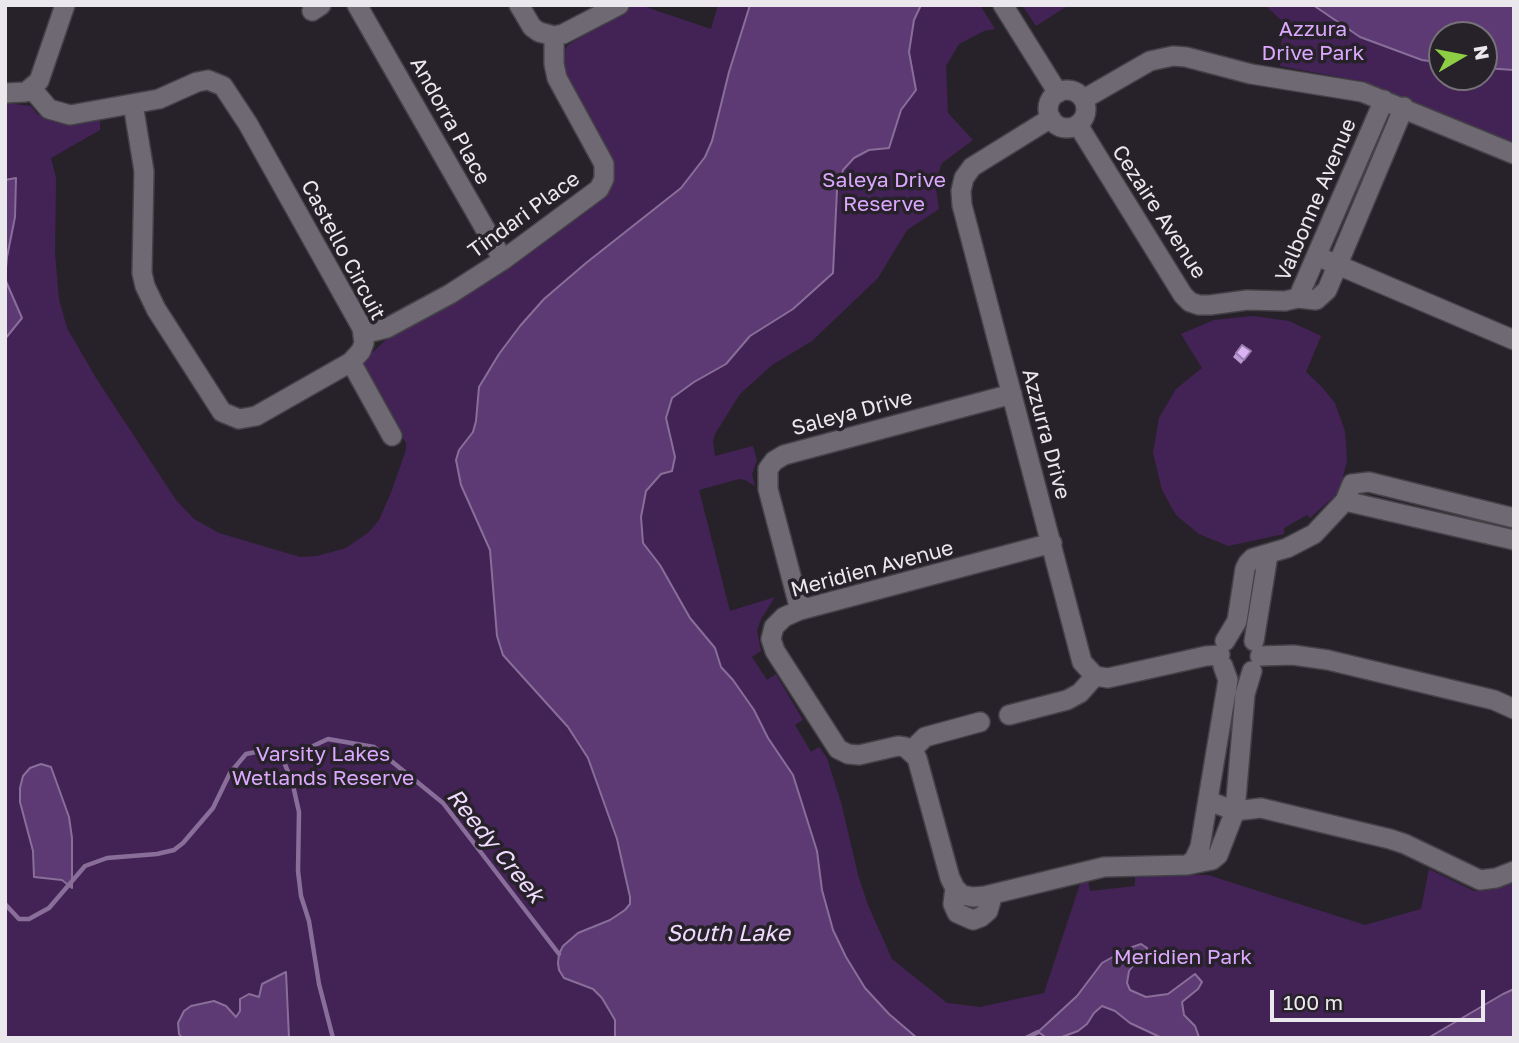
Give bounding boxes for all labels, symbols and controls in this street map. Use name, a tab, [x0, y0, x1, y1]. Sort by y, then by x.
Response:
park label: Azzura Drive Park	[1262, 16, 1364, 66]
north arrow	[1428, 21, 1498, 91]
text: N	[1470, 43, 1495, 62]
street label: Andorra Place	[405, 53, 495, 189]
street label: Valbonne Avenue	[1270, 115, 1362, 285]
street label: Cezaire Avenue	[1106, 140, 1212, 284]
street label: Tindari Place	[463, 166, 585, 264]
park label: Saleya Drive Reserve	[822, 167, 946, 217]
street label: Castello Circuit	[295, 176, 391, 324]
street label: Azzurra Drive	[1016, 366, 1076, 502]
street label: Saleya Drive	[789, 385, 915, 441]
street label: Meridien Avenue	[788, 535, 956, 603]
park label: Varsity Lakes Wetlands Reserve	[232, 741, 414, 791]
water label: Reedy Creek	[441, 783, 549, 909]
water label: South Lake	[666, 920, 790, 948]
park label: Meridien Park	[1114, 944, 1252, 970]
scale bar	[1274, 976, 1489, 1020]
text: 100 m	[1283, 989, 1343, 1015]

